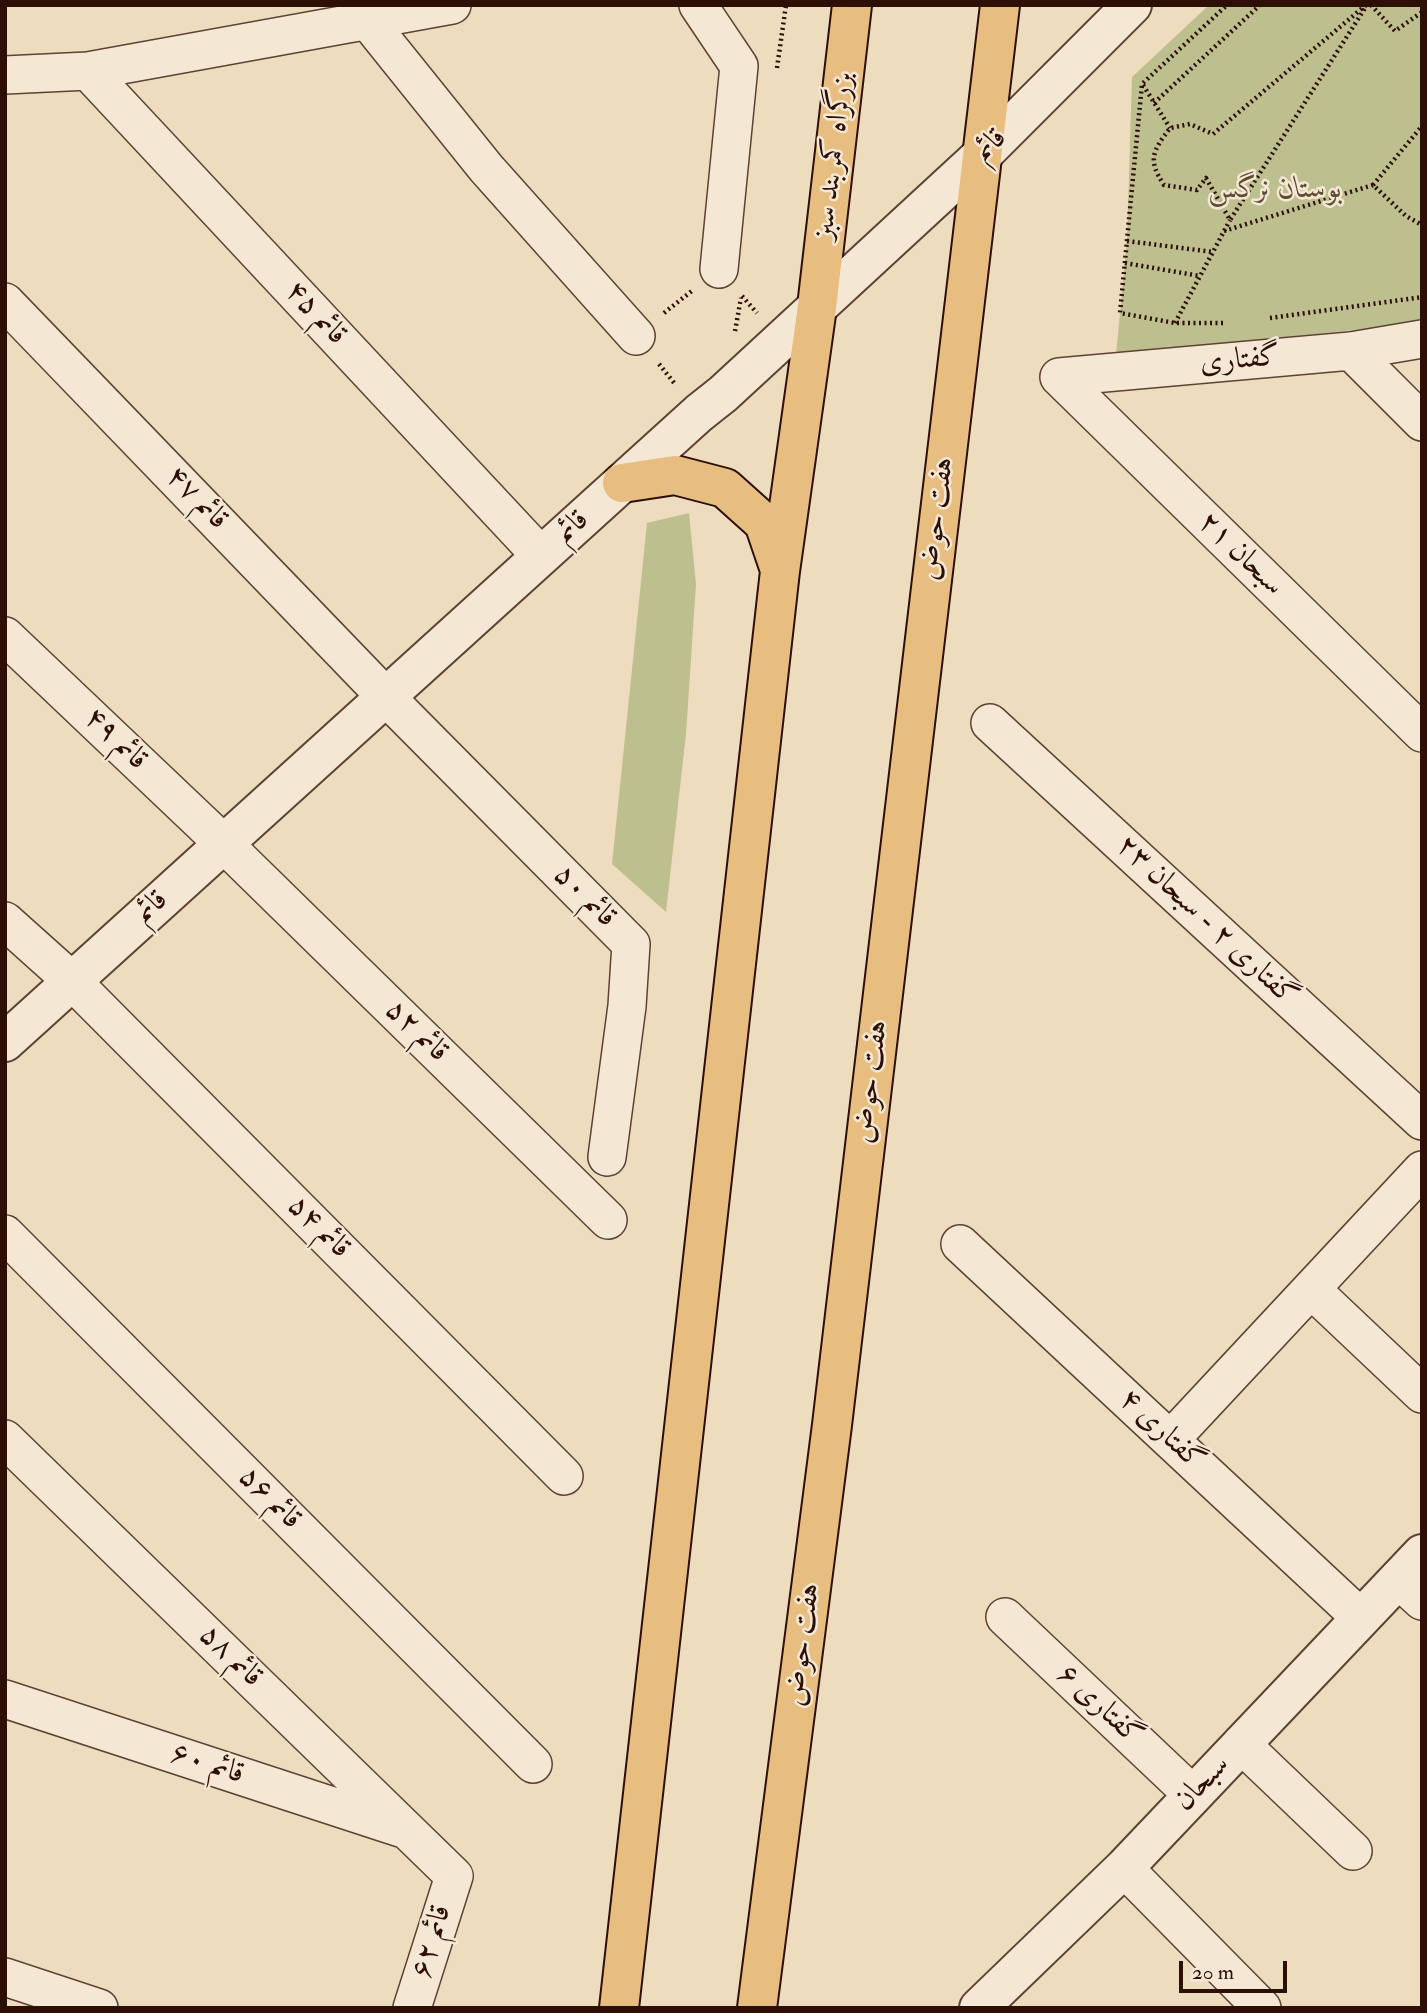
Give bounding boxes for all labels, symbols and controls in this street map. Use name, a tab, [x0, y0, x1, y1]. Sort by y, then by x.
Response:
street label: بزرگراه کمربند سبز	[807, 70, 863, 242]
street label: قائم	[966, 121, 1016, 171]
park label: بوستان نرگس	[1208, 173, 1342, 209]
street label: قائم ۴۵	[276, 274, 354, 354]
street label: گفتاری	[1198, 340, 1282, 382]
street label: هفت حوض	[913, 455, 963, 583]
street label: قائم ۴۷	[157, 460, 235, 538]
street label: قائم	[548, 503, 598, 553]
street label: سبحان ۲۱	[1189, 505, 1291, 605]
street label: قائم ۴۹	[76, 701, 154, 779]
street label: گفتاری ۲ - سبحان ۲۳	[1108, 829, 1304, 1015]
street label: قائم ۵۰	[545, 858, 623, 936]
street label: قائم	[127, 883, 177, 933]
street label: قائم ۵۲	[377, 993, 455, 1071]
street label: هفت حوض	[847, 1018, 897, 1146]
street label: قائم ۵۴	[279, 1189, 357, 1267]
street label: گفتاری ۴	[1111, 1382, 1211, 1480]
street label: قائم ۵۶	[230, 1460, 308, 1538]
street label: هفت حوض	[779, 1581, 829, 1709]
street label: قائم ۵۸	[191, 1618, 269, 1696]
street label: گفتاری ۶	[1049, 1657, 1149, 1755]
street label: قائم ۶۰	[166, 1736, 248, 1794]
street label: سبحان	[1168, 1748, 1238, 1820]
street label: قائم ۶۲	[405, 1901, 461, 1983]
scale bar	[1182, 1946, 1290, 1990]
text: 20 m	[1192, 1959, 1234, 1986]

